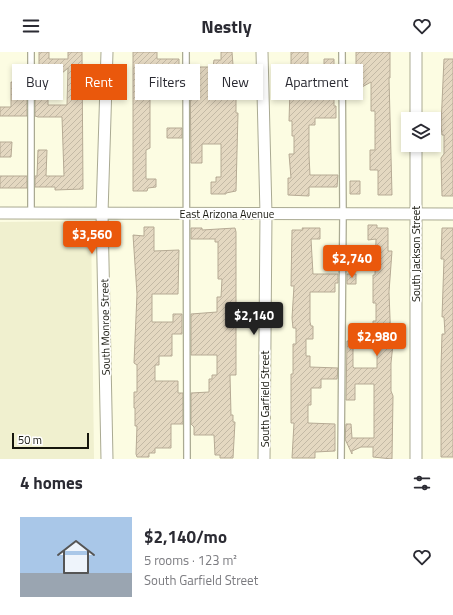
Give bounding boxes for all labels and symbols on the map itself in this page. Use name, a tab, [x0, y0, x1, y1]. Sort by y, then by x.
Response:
street label: East Arizona Avenue	[180, 206, 275, 222]
street label: South Jackson Street	[408, 206, 424, 302]
pin: $3,560	[59, 221, 125, 255]
pin: $2,740	[319, 245, 385, 279]
street label: South Monroe Street	[96, 278, 114, 375]
pin: $2,140	[221, 302, 287, 336]
pin: $2,980	[344, 323, 410, 357]
street label: South Garfield Street	[257, 351, 273, 447]
scale bar	[12, 431, 89, 450]

